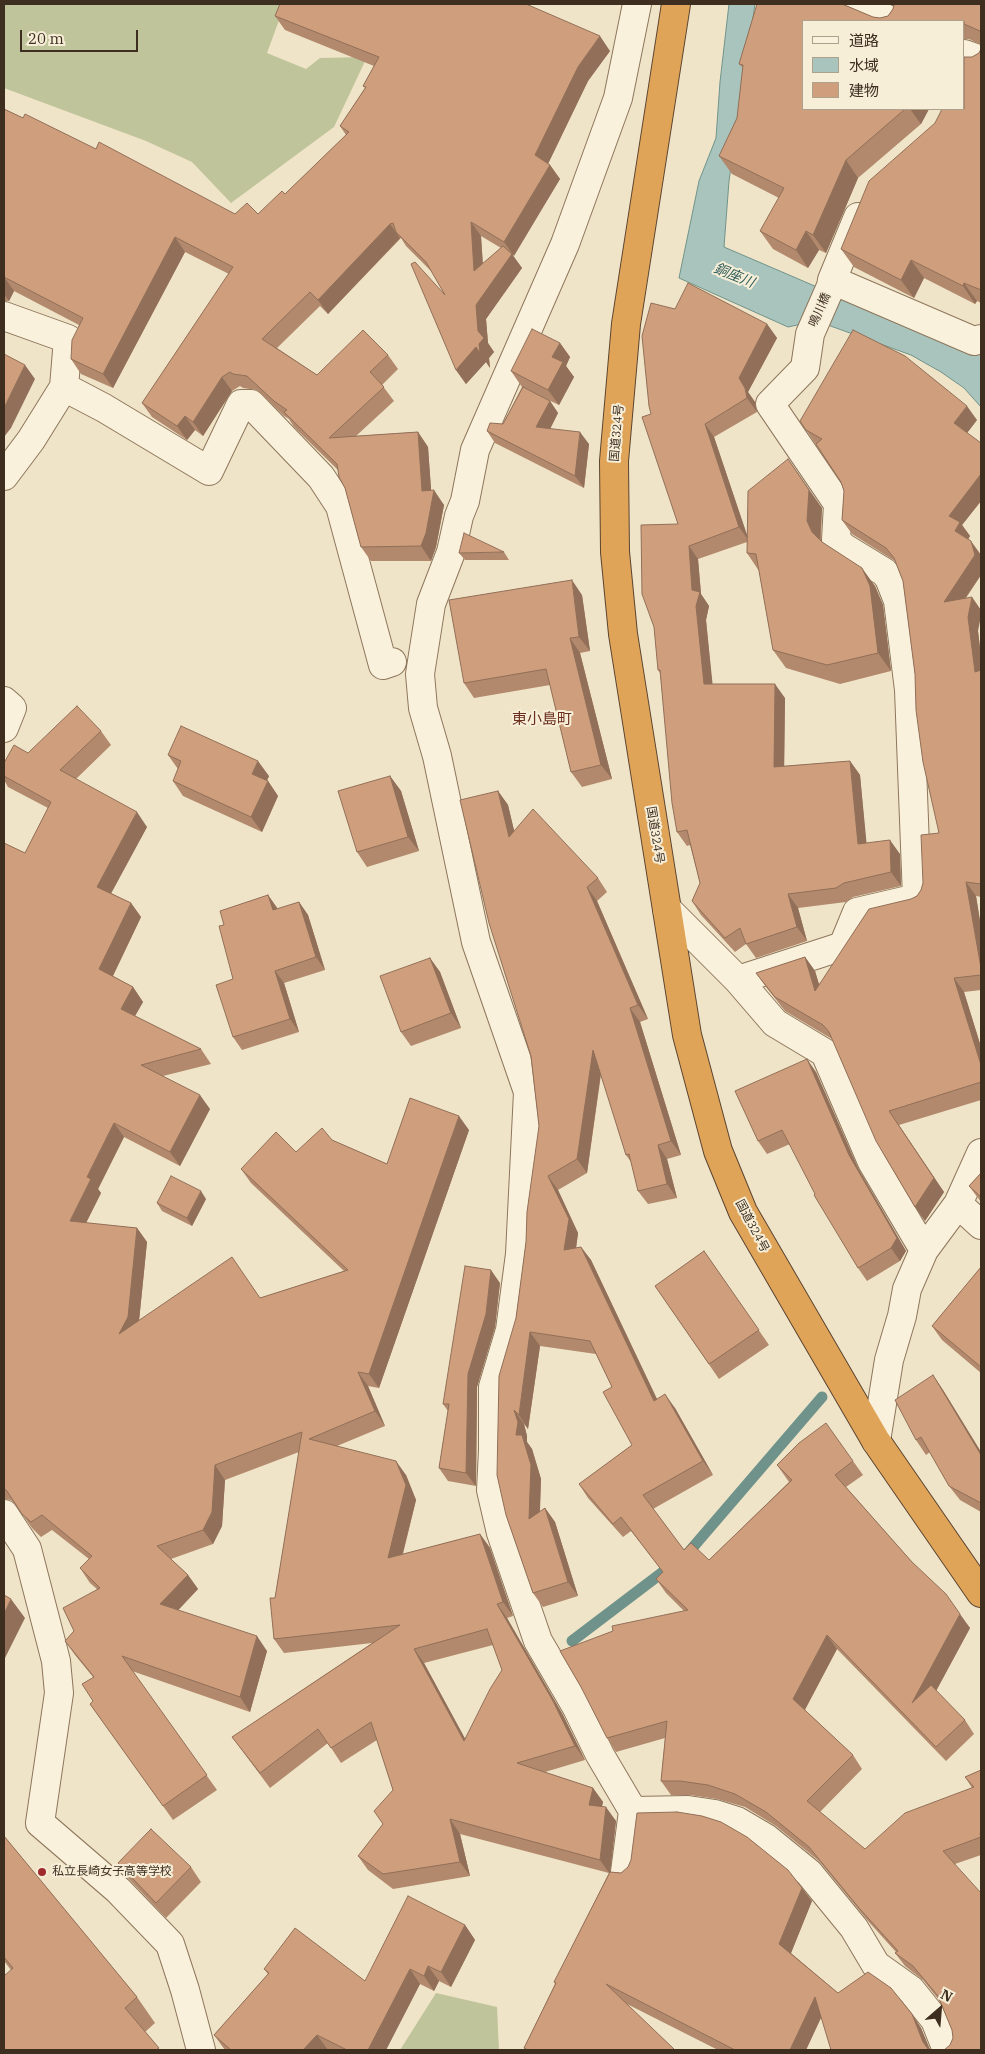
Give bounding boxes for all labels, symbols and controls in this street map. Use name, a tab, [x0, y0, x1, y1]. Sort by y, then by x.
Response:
scale bar	[22, 20, 140, 52]
legend	[802, 20, 965, 110]
text: 20 m	[28, 29, 64, 48]
text: 道路	[849, 31, 879, 50]
text: 水域	[849, 56, 879, 75]
text: 建物	[849, 81, 879, 100]
water label: 銅座川	[711, 260, 757, 292]
street label: 鳴川橋	[806, 291, 834, 329]
street label: 国道324号	[607, 404, 627, 462]
district label: 東小島町	[512, 711, 572, 729]
street label: 国道324号	[643, 805, 667, 865]
street label: 国道324号	[732, 1197, 772, 1255]
place label: 私立長崎女子高等学校	[52, 1865, 172, 1879]
marker: 私立長崎女子高等学校	[36, 1866, 48, 1878]
north arrow	[915, 1984, 965, 2034]
text: N	[938, 1985, 956, 2006]

